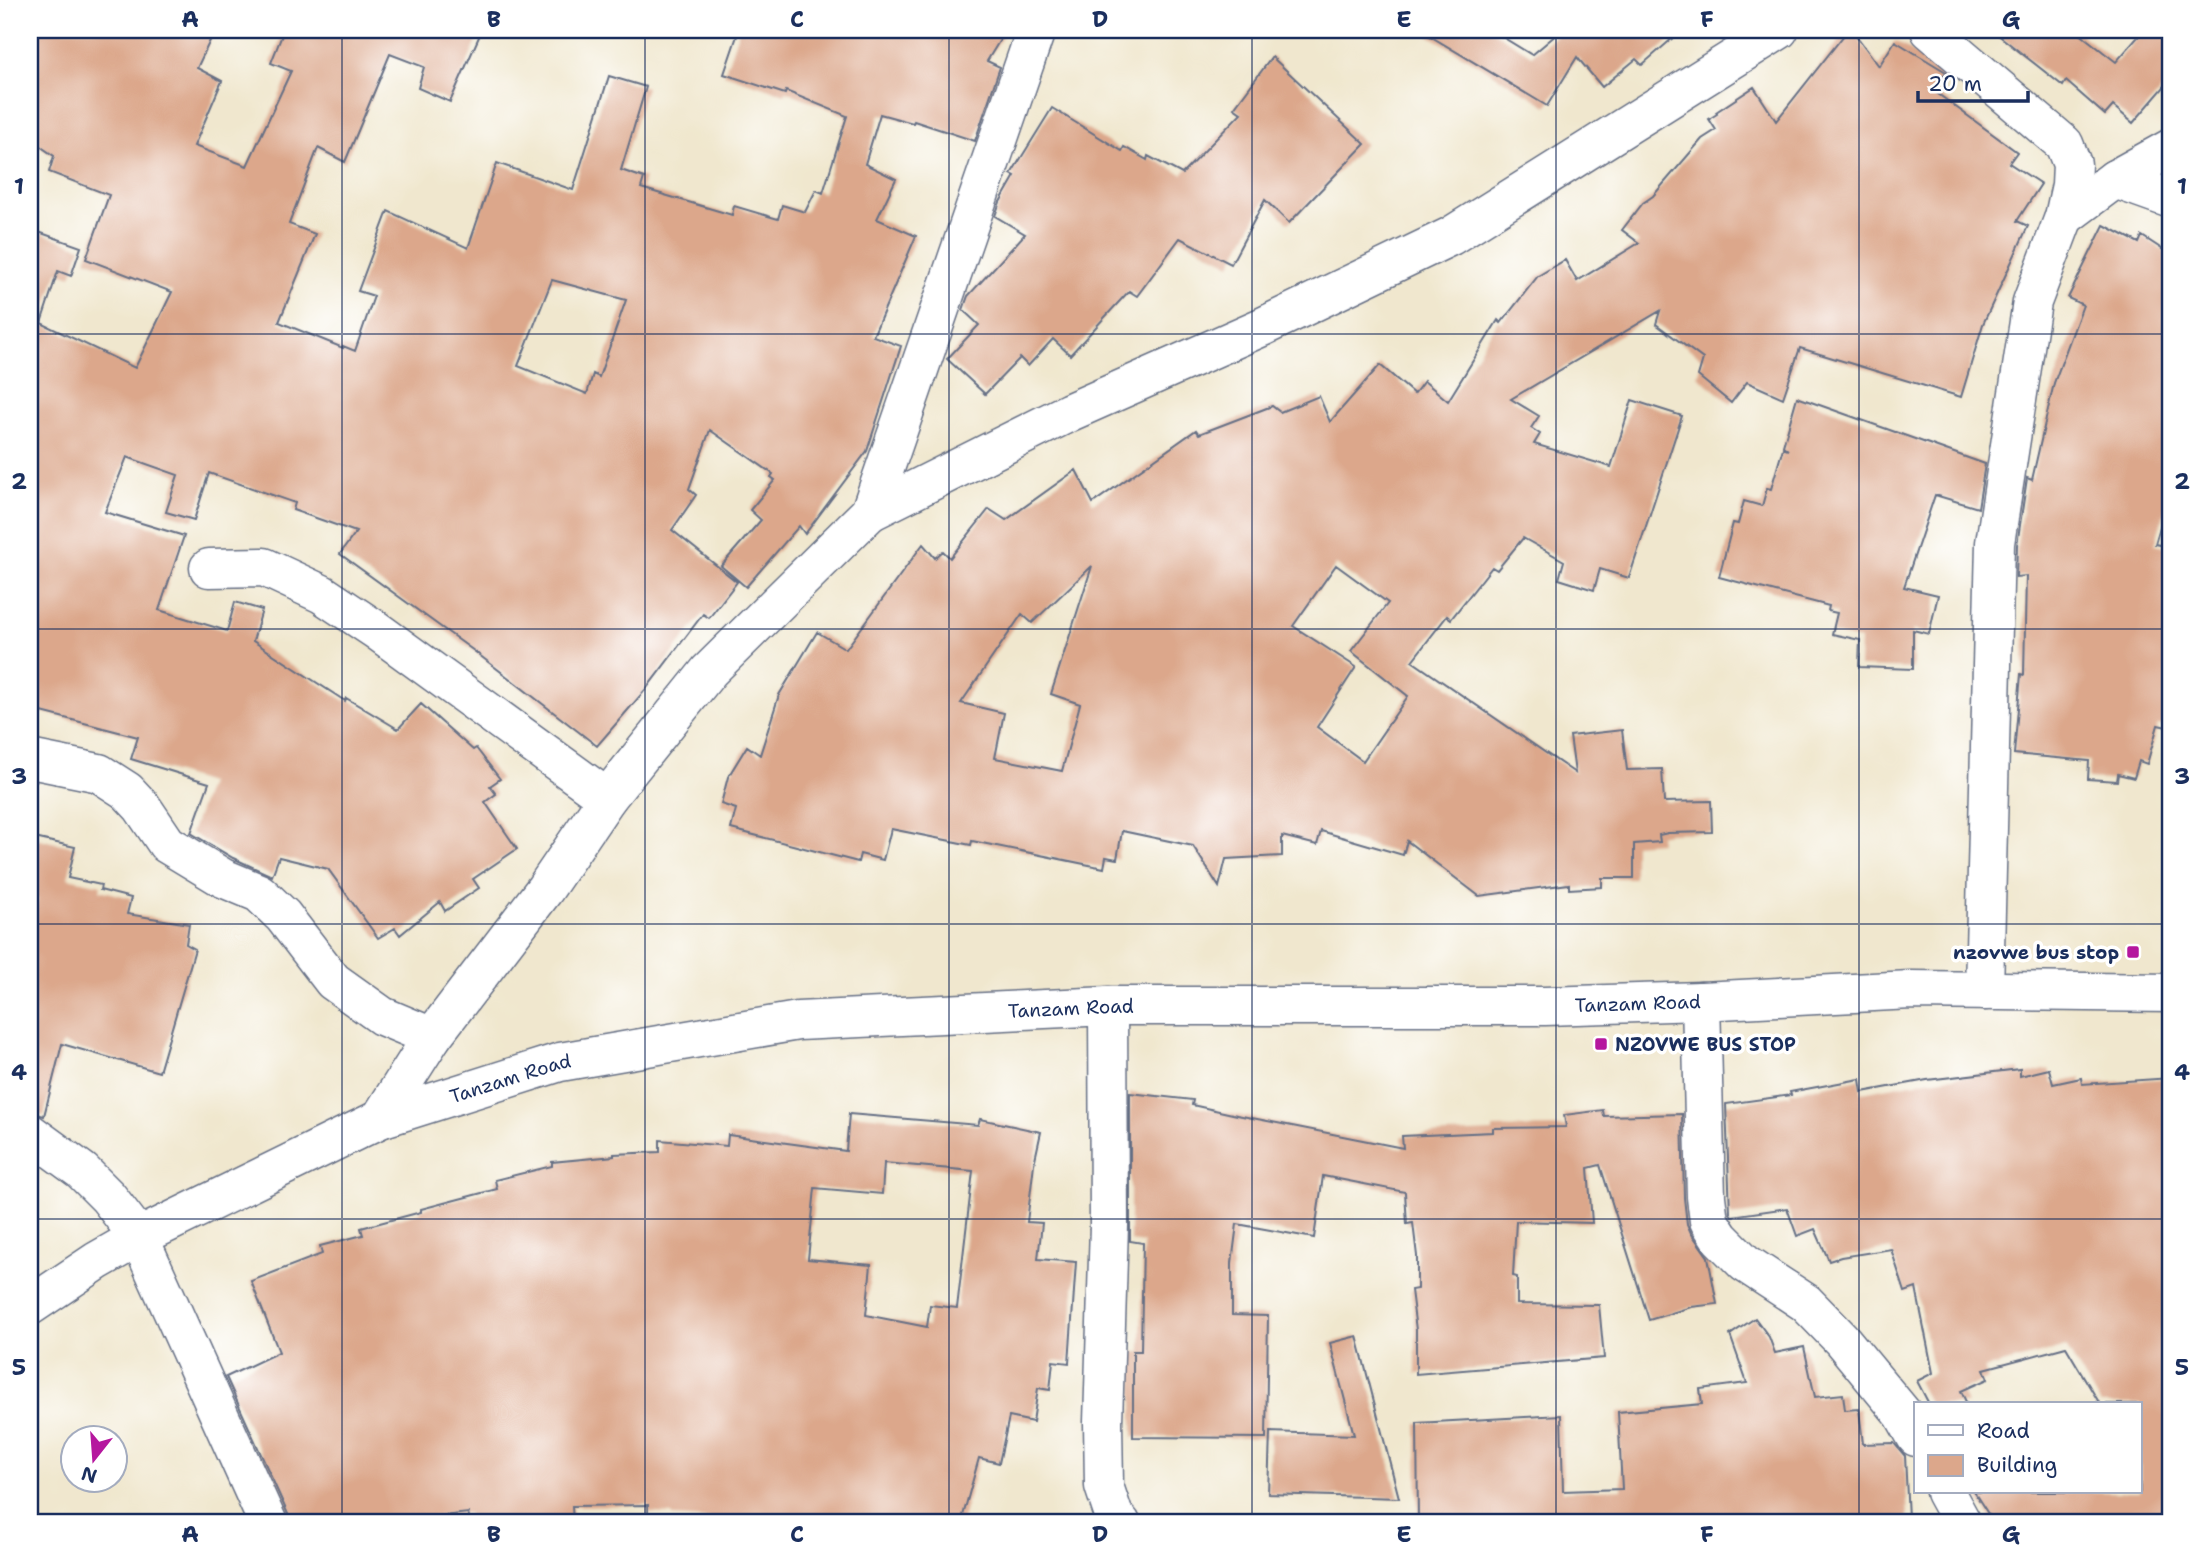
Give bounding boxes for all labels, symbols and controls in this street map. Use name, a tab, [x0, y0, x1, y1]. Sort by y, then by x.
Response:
text: A	[181, 4, 199, 34]
text: B	[487, 4, 501, 34]
text: C	[790, 4, 804, 34]
text: D	[1092, 4, 1108, 34]
text: E	[1396, 4, 1412, 34]
text: F	[1700, 4, 1714, 34]
text: G	[2002, 4, 2021, 34]
scale bar	[1918, 60, 2028, 104]
text: 20 m	[1928, 70, 1982, 98]
text: 1	[14, 171, 24, 201]
text: 1	[2177, 171, 2187, 201]
text: 2	[11, 466, 27, 496]
text: 2	[2174, 466, 2190, 496]
text: 3	[11, 761, 27, 791]
text: 3	[2174, 761, 2190, 791]
place label: nzovwe bus stop	[1953, 940, 2119, 965]
marker: nzovwe bus stop	[2125, 944, 2141, 960]
street label: Tanzam Road	[1575, 989, 1701, 1018]
street label: Tanzam Road	[1007, 994, 1134, 1024]
place label: NZOVWE BUS STOP	[1615, 1032, 1796, 1057]
marker: NZOVWE BUS STOP	[1593, 1036, 1609, 1052]
street label: Tanzam Road	[447, 1048, 573, 1109]
text: 4	[11, 1057, 27, 1087]
text: 4	[2174, 1057, 2190, 1087]
text: 5	[12, 1352, 26, 1382]
text: 5	[2175, 1352, 2189, 1382]
legend	[1914, 1402, 2142, 1494]
text: Road	[1977, 1417, 2030, 1445]
north arrow	[60, 1424, 130, 1494]
text: Building	[1977, 1451, 2057, 1479]
text: N	[78, 1461, 100, 1489]
text: A	[181, 1519, 199, 1549]
text: B	[487, 1519, 501, 1549]
text: C	[790, 1519, 804, 1549]
text: D	[1092, 1519, 1108, 1549]
text: E	[1396, 1519, 1412, 1549]
text: F	[1700, 1519, 1714, 1549]
text: G	[2002, 1519, 2021, 1549]

